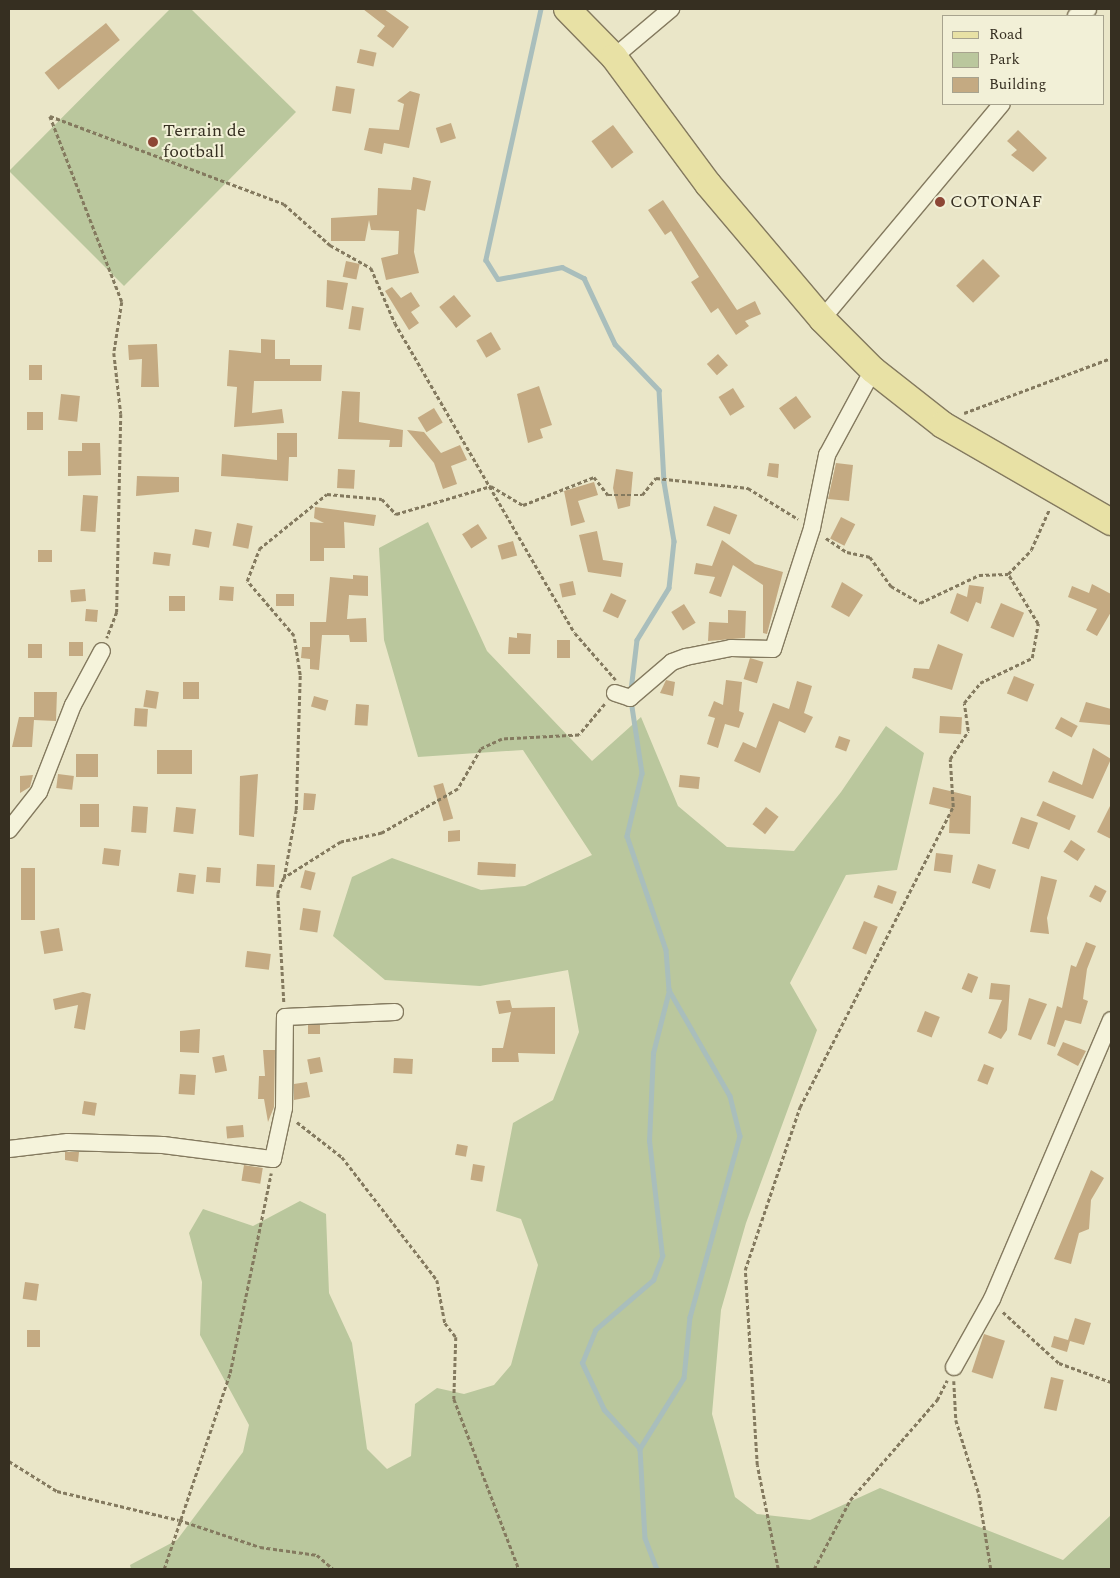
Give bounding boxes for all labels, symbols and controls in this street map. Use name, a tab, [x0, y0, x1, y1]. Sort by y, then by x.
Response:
legend	[942, 15, 1105, 105]
text: Road	[989, 23, 1023, 46]
text: Park	[989, 48, 1020, 71]
text: Building	[989, 73, 1046, 96]
place label: Terrain de football	[163, 121, 246, 163]
marker: Terrain de football	[147, 136, 159, 148]
place label: COTONAF	[950, 191, 1043, 213]
marker: COTONAF	[934, 196, 946, 208]

